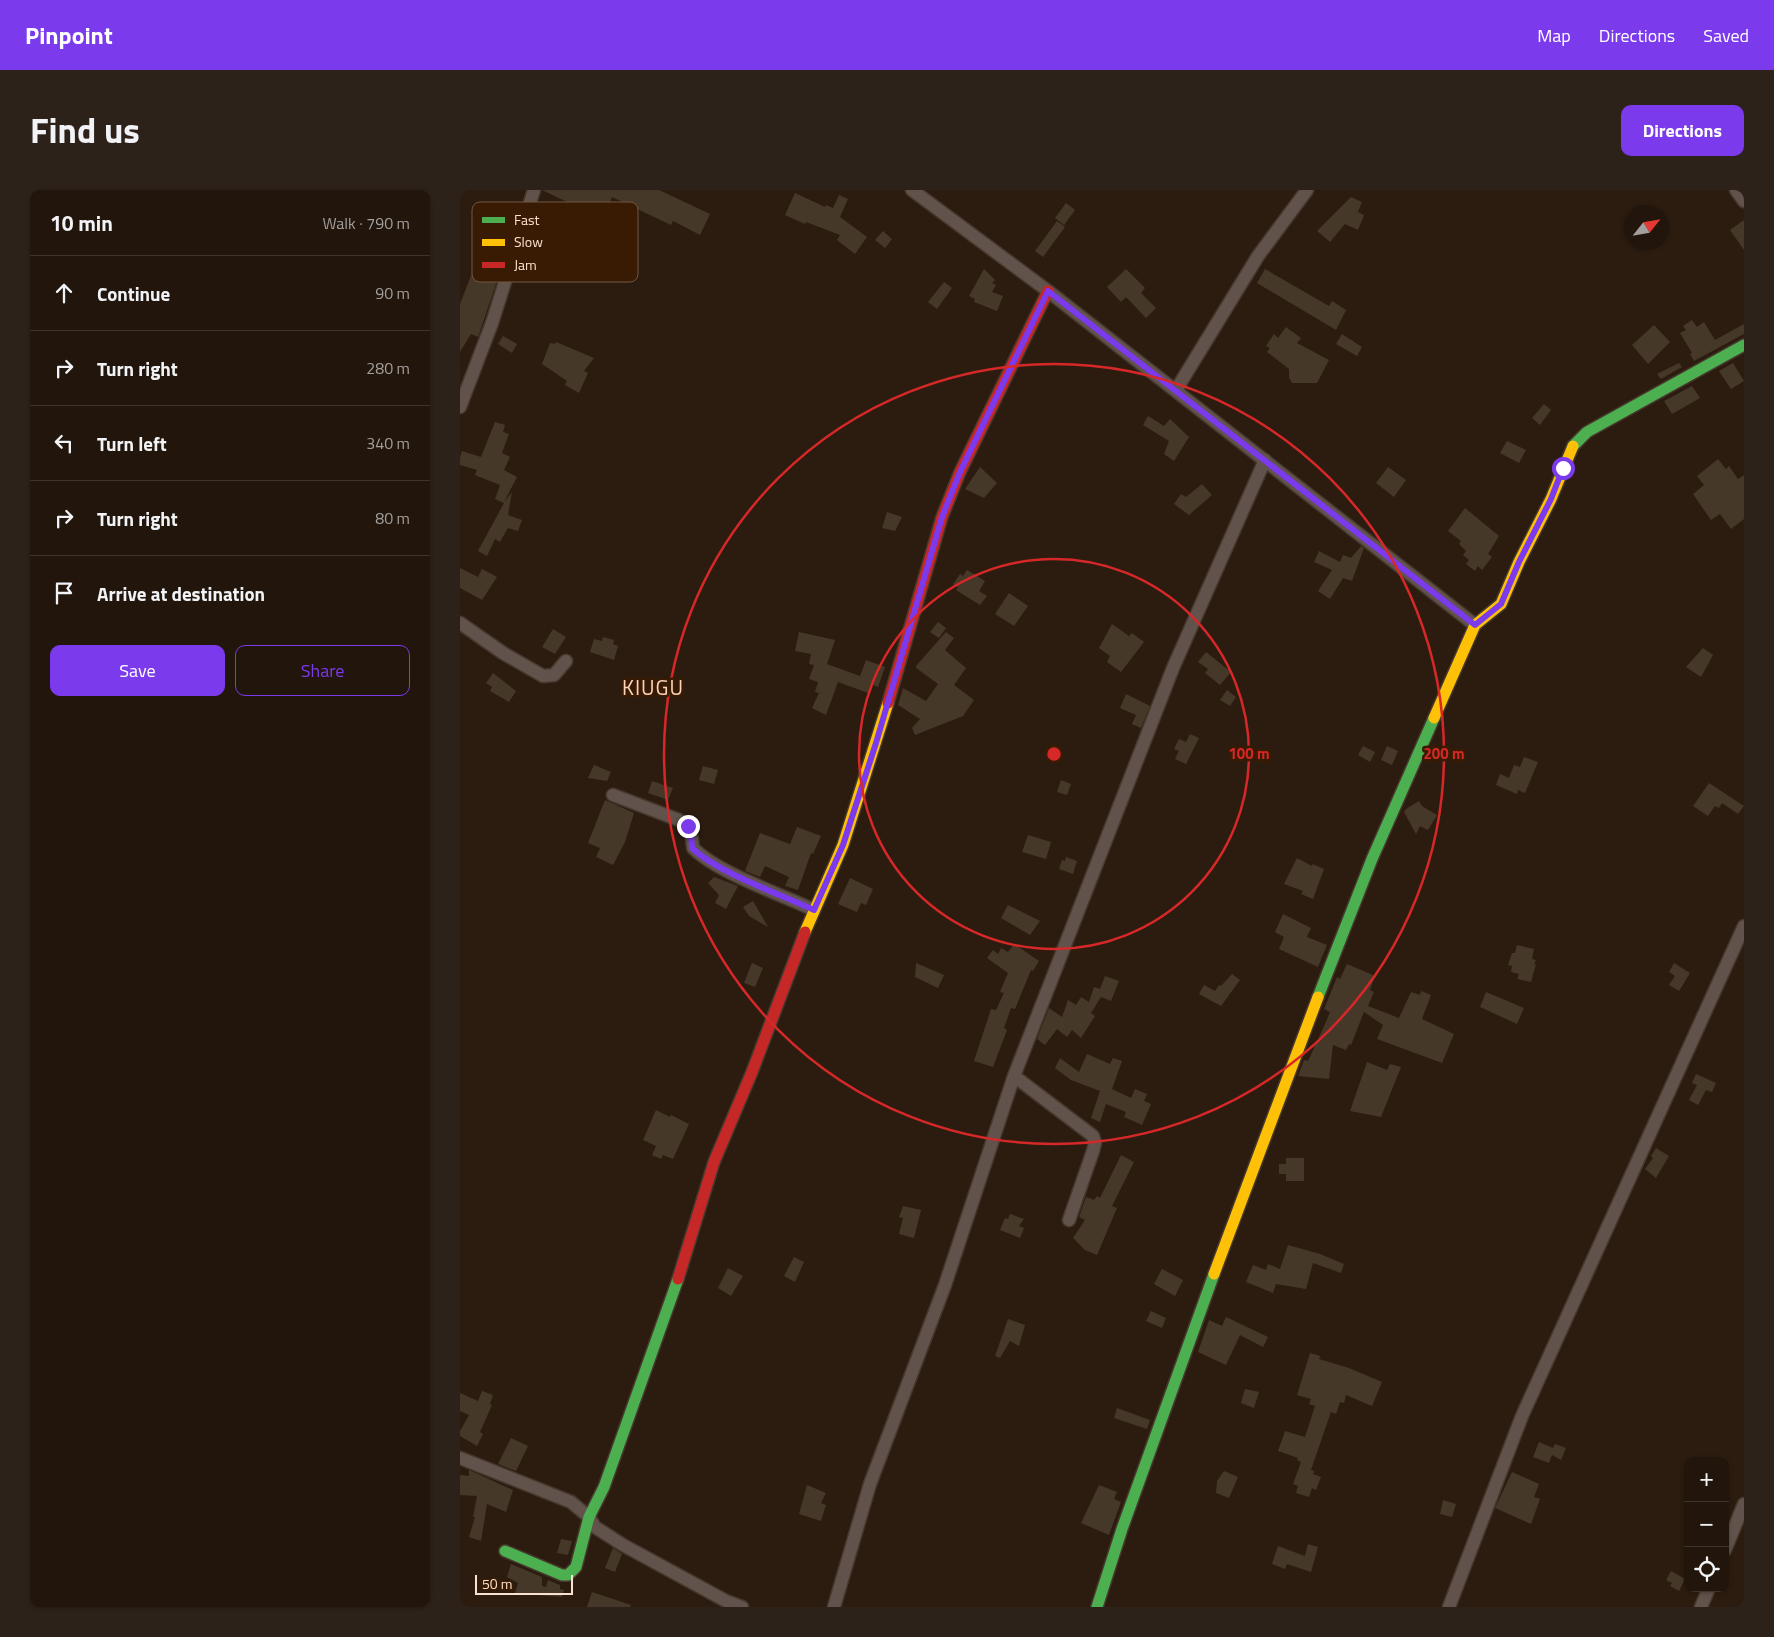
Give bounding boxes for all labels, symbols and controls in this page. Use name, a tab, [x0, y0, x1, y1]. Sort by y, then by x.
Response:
text: Pinpoint	[25, 17, 113, 53]
text: Map	[1537, 22, 1571, 49]
text: Directions	[1599, 22, 1675, 49]
text: Saved	[1703, 22, 1749, 49]
text: Find us	[30, 103, 140, 157]
button: Directions	[1621, 105, 1744, 156]
legend	[472, 202, 638, 282]
north arrow	[1624, 205, 1669, 250]
text: 10 min	[50, 207, 113, 239]
text: Fast	[514, 209, 539, 230]
text: Walk · 790 m	[322, 211, 410, 235]
text: Slow	[514, 231, 543, 252]
text: Jam	[514, 254, 537, 275]
icon: ahead	[50, 279, 78, 307]
text: Continue	[97, 279, 170, 308]
text: 90 m	[375, 281, 410, 305]
icon: right	[50, 354, 78, 382]
text: Turn right	[97, 354, 178, 383]
text: 280 m	[366, 356, 410, 380]
icon: left	[50, 429, 78, 457]
text: Turn left	[97, 429, 167, 458]
text: 340 m	[366, 431, 410, 455]
route start	[1552, 457, 1575, 480]
icon: right	[50, 504, 78, 532]
text: Turn right	[97, 504, 178, 533]
text: 80 m	[375, 506, 410, 530]
icon: arrive	[50, 579, 78, 607]
text: Arrive at destination	[97, 579, 265, 608]
button: Save	[50, 645, 225, 696]
button: Share	[235, 645, 410, 696]
district label: KIUGU	[622, 671, 684, 703]
text: 100 m	[1228, 742, 1270, 765]
text: 200 m	[1423, 742, 1465, 765]
centre of rings	[1045, 745, 1063, 763]
route end	[677, 815, 700, 838]
map controls	[1684, 1457, 1729, 1592]
button: +	[1684, 1457, 1729, 1502]
button: −	[1684, 1502, 1729, 1547]
button: locate	[1684, 1547, 1729, 1592]
scale bar	[475, 1572, 572, 1595]
text: 50 m	[482, 1573, 512, 1594]

